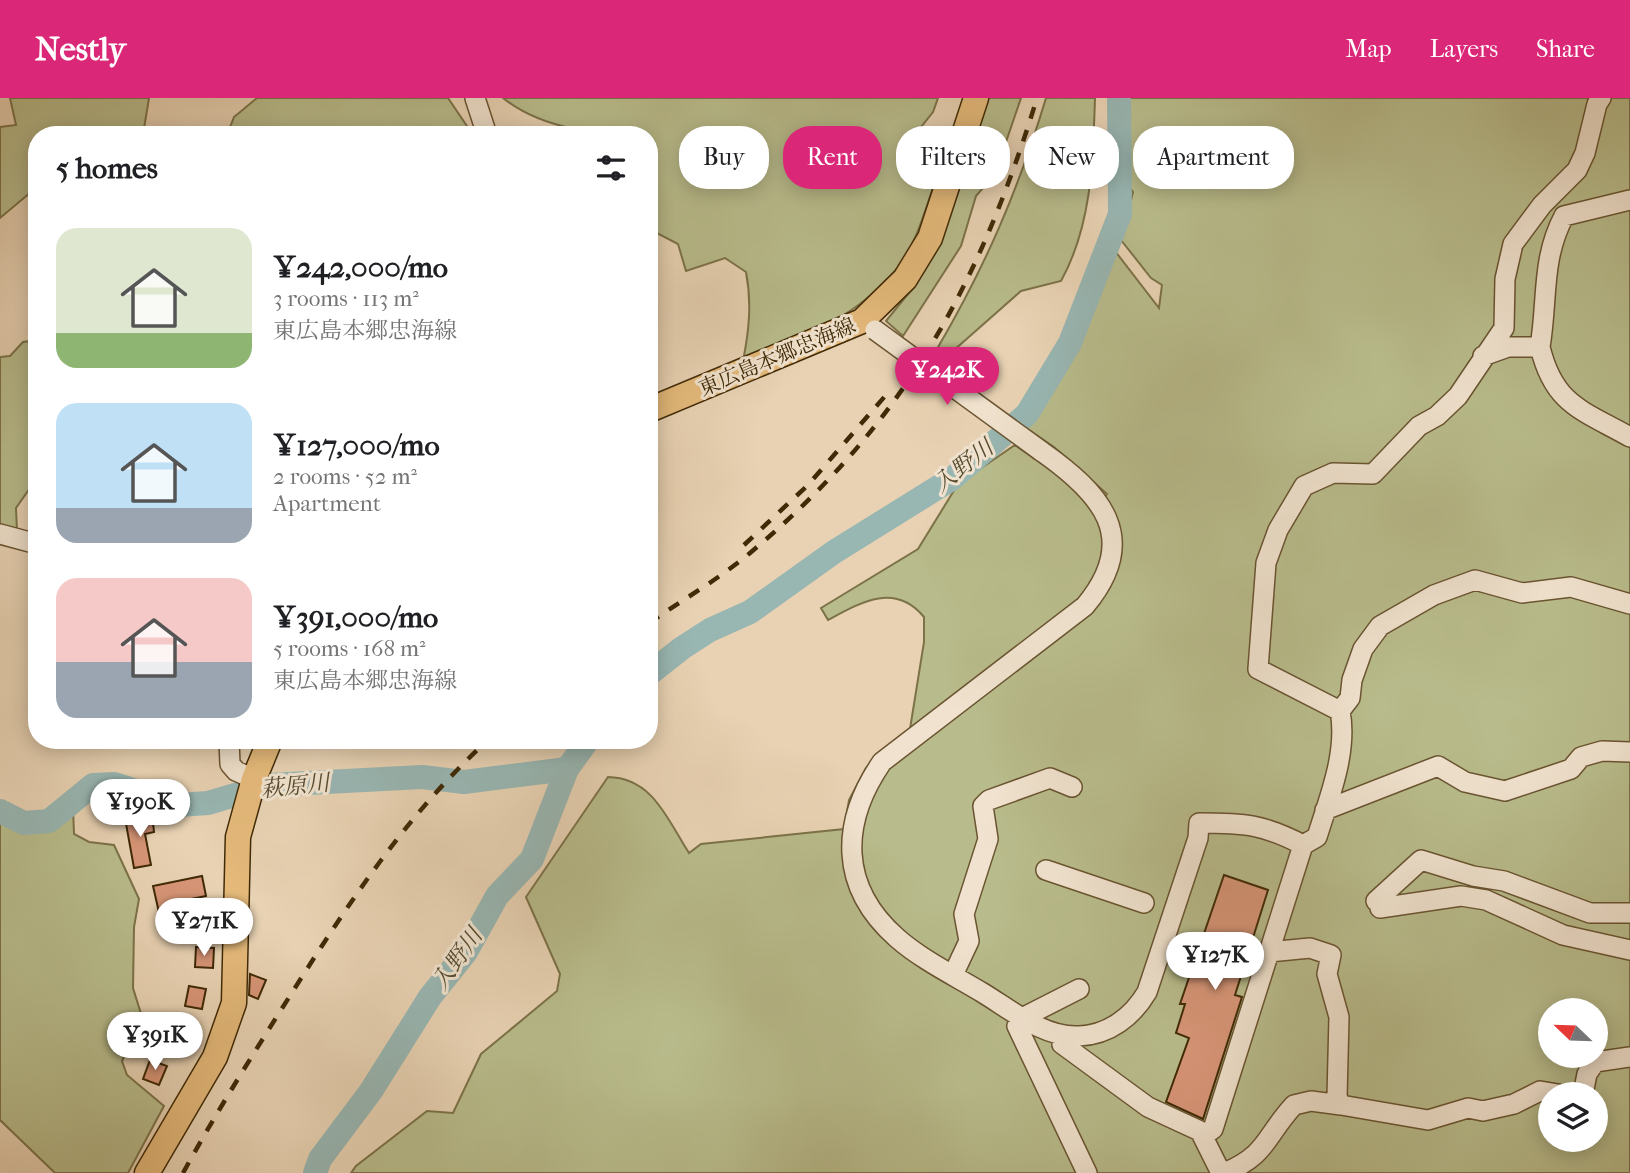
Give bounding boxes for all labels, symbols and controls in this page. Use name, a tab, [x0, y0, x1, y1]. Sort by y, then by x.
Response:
text: Nestly	[35, 30, 126, 69]
text: Map	[1346, 35, 1392, 63]
text: Layers	[1430, 35, 1498, 63]
text: Share	[1536, 35, 1595, 63]
chip: Buy	[679, 126, 769, 189]
chip: Rent	[783, 126, 882, 189]
chip: Filters	[896, 126, 1010, 189]
chip: New	[1024, 126, 1119, 189]
chip: Apartment	[1133, 126, 1294, 189]
icon: filters	[592, 149, 630, 187]
text: 5 homes	[56, 151, 158, 186]
text: ¥242,000/mo	[273, 250, 448, 285]
icon: home	[112, 256, 196, 340]
text: 3 rooms · 113 m²	[273, 285, 419, 312]
street label: 東広島本郷忠海線	[695, 313, 859, 401]
text: 東広島本郷忠海線	[273, 317, 457, 344]
pin: ¥242K	[898, 348, 996, 407]
text: ¥242K	[911, 356, 983, 383]
text: ¥127,000/mo	[273, 428, 440, 463]
icon: home	[112, 431, 196, 515]
water label: 入野川	[928, 432, 1001, 498]
text: 2 rooms · 52 m²	[273, 463, 417, 490]
text: Apartment	[273, 490, 381, 517]
text: ¥391,000/mo	[273, 600, 438, 635]
icon: home	[112, 606, 196, 690]
text: 5 rooms · 168 m²	[273, 635, 426, 662]
text: 東広島本郷忠海線	[273, 667, 457, 694]
water label: 萩原川	[259, 769, 334, 803]
pin: ¥190K	[91, 780, 189, 839]
text: ¥190K	[106, 788, 174, 815]
pin: ¥271K	[155, 898, 253, 958]
text: ¥271K	[171, 907, 237, 934]
water label: 入野川	[426, 921, 490, 995]
pin: ¥127K	[1166, 932, 1264, 992]
text: ¥127K	[1182, 941, 1248, 968]
north arrow	[1538, 998, 1608, 1068]
map controls	[1538, 998, 1608, 1152]
pin: ¥391K	[106, 1012, 204, 1072]
text: ¥391K	[123, 1021, 187, 1048]
button: layers	[1538, 1082, 1608, 1152]

